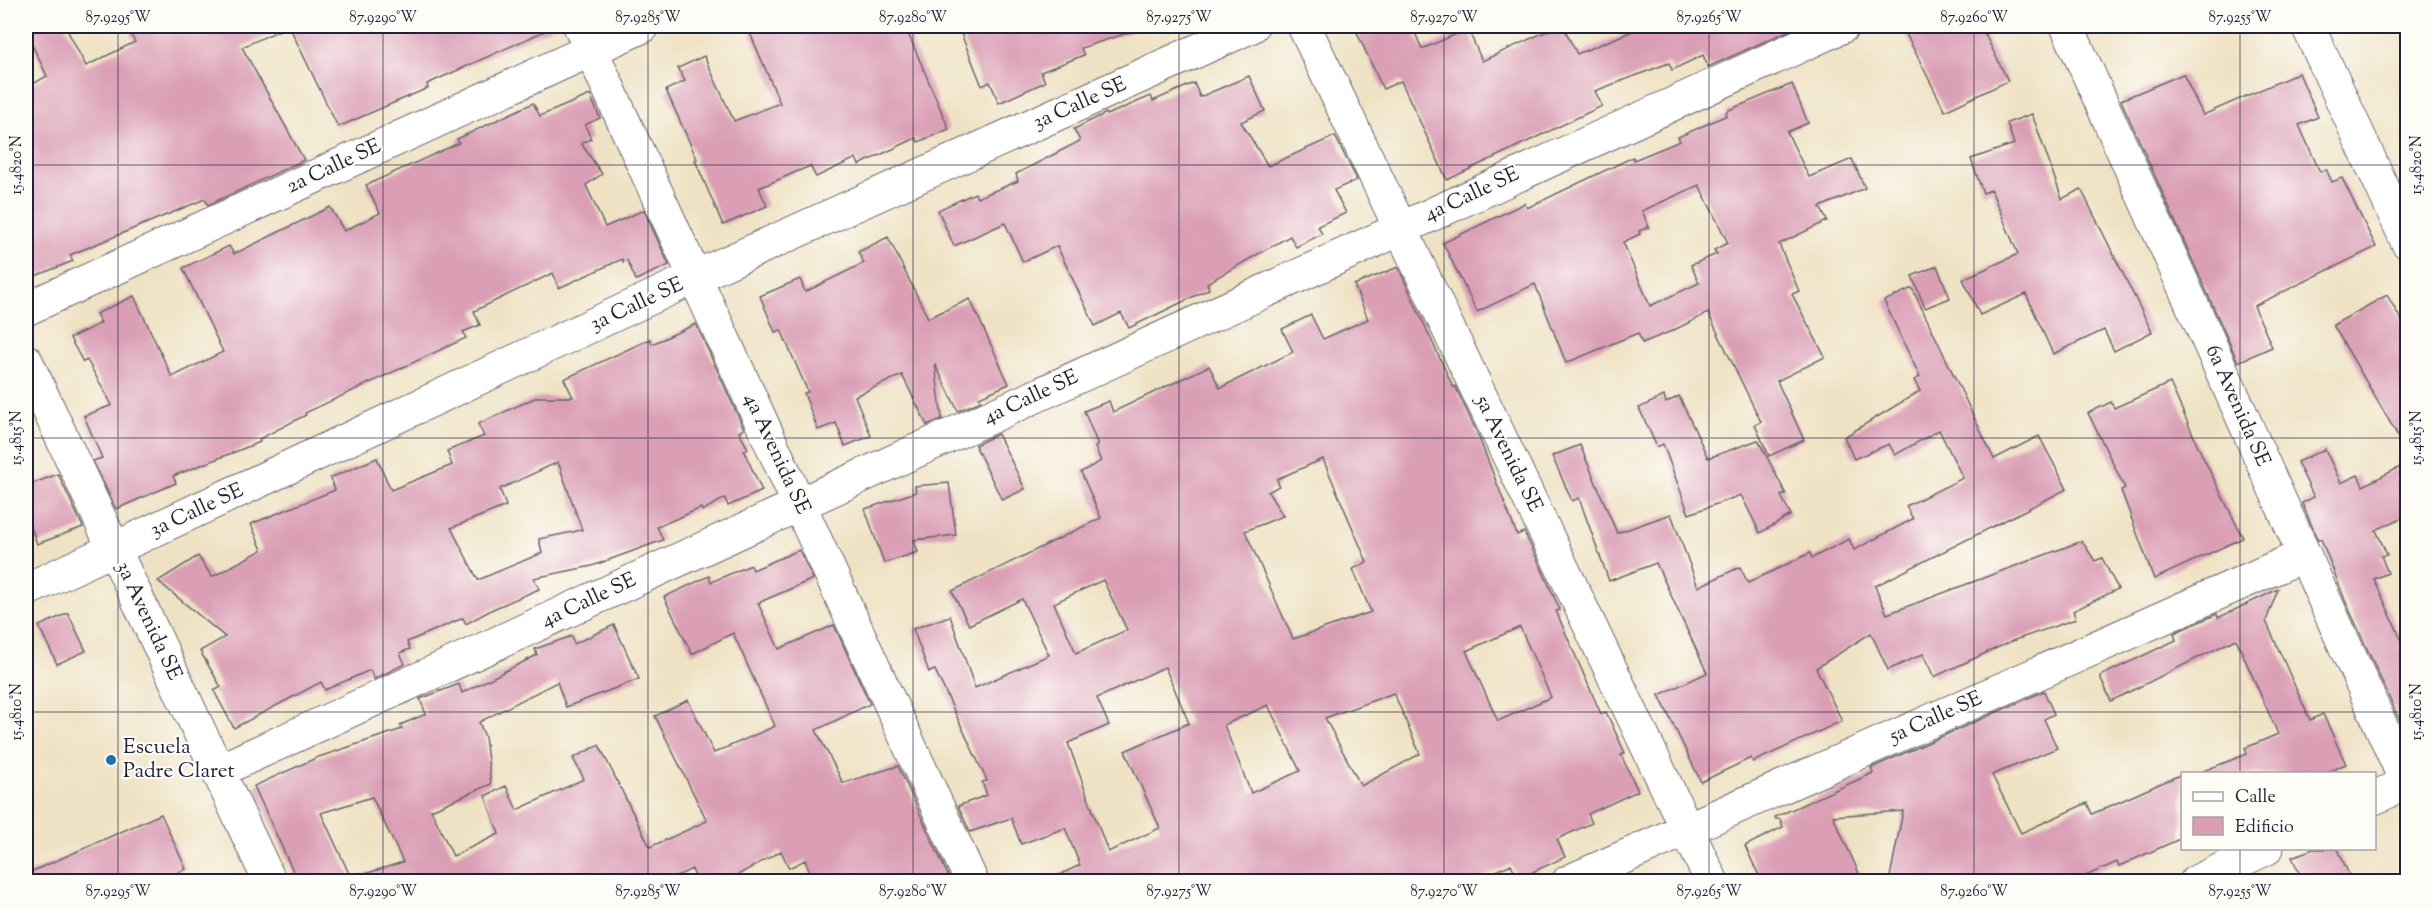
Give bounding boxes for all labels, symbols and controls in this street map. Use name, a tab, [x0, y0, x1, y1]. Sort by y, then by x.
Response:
text: 87.9295°W	[85, 8, 151, 29]
text: 87.9290°W	[349, 8, 417, 29]
text: 87.9285°W	[615, 8, 681, 29]
text: 87.9280°W	[879, 8, 947, 29]
text: 87.9275°W	[1146, 8, 1212, 29]
text: 87.9270°W	[1410, 8, 1478, 29]
text: 87.9265°W	[1676, 8, 1742, 29]
text: 87.9260°W	[1940, 8, 2008, 29]
text: 87.9255°W	[2208, 8, 2272, 29]
street label: 3a Calle SE	[1028, 70, 1132, 138]
street label: 2a Calle SE	[282, 132, 387, 202]
text: 15.4820°N	[7, 135, 28, 195]
text: 15.4820°N	[2407, 135, 2428, 195]
street label: 4a Calle SE	[1419, 160, 1525, 230]
street label: 3a Calle SE	[585, 270, 689, 340]
street label: 6a Avenida SE	[2197, 340, 2277, 472]
street label: 4a Calle SE	[978, 363, 1084, 433]
street label: 4a Avenida SE	[735, 389, 817, 520]
street label: 5a Avenida SE	[1466, 389, 1549, 518]
text: 15.4815°N	[7, 410, 28, 466]
text: 15.4815°N	[2407, 410, 2428, 466]
street label: 3a Calle SE	[145, 476, 249, 546]
street label: 3a Avenida SE	[107, 557, 189, 686]
street label: 4a Calle SE	[536, 566, 642, 636]
text: 15.4810°N	[7, 683, 28, 741]
text: 15.4810°N	[2407, 683, 2428, 741]
street label: 5a Calle SE	[1884, 684, 1987, 752]
place label: Escuela Padre Claret	[123, 733, 235, 787]
marker: Escuela Padre Claret	[104, 753, 118, 767]
legend	[2181, 772, 2376, 850]
text: Calle	[2235, 785, 2276, 811]
text: Edificio	[2235, 815, 2294, 841]
text: 87.9295°W	[85, 882, 151, 903]
text: 87.9290°W	[349, 882, 417, 903]
text: 87.9285°W	[615, 882, 681, 903]
text: 87.9280°W	[879, 882, 947, 903]
text: 87.9275°W	[1146, 882, 1212, 903]
text: 87.9270°W	[1410, 882, 1478, 903]
text: 87.9265°W	[1676, 882, 1742, 903]
text: 87.9260°W	[1940, 882, 2008, 903]
text: 87.9255°W	[2208, 882, 2272, 903]

